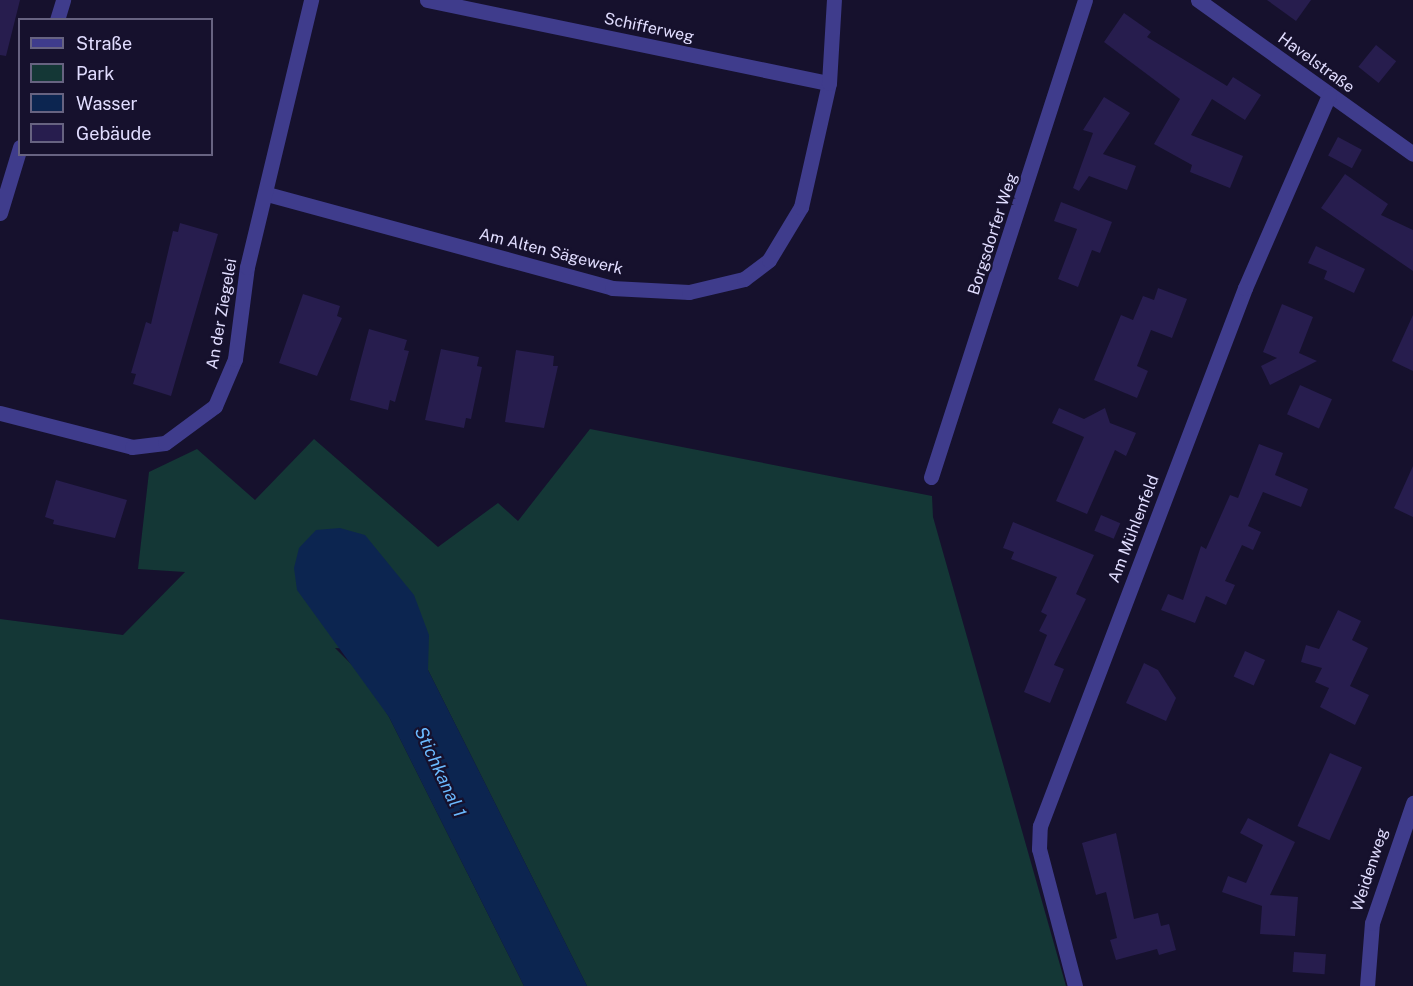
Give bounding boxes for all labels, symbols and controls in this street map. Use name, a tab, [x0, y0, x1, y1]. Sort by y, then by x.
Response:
street label: Schifferweg	[602, 9, 696, 47]
legend	[18, 18, 213, 156]
street label: Havelstraße	[1274, 29, 1358, 97]
text: Straße	[76, 33, 132, 54]
text: Park	[76, 63, 114, 84]
text: Wasser	[76, 93, 138, 114]
text: Gebäude	[76, 123, 151, 144]
street label: Borgsdorfer Weg	[964, 170, 1022, 298]
street label: Am Alten Sägewerk	[477, 225, 625, 279]
street label: An der Ziegelei	[203, 257, 241, 371]
street label: Am Mühlenfeld	[1105, 473, 1163, 585]
water label: Stichkanal 1	[410, 723, 470, 821]
street label: Weidenweg	[1348, 826, 1392, 914]

